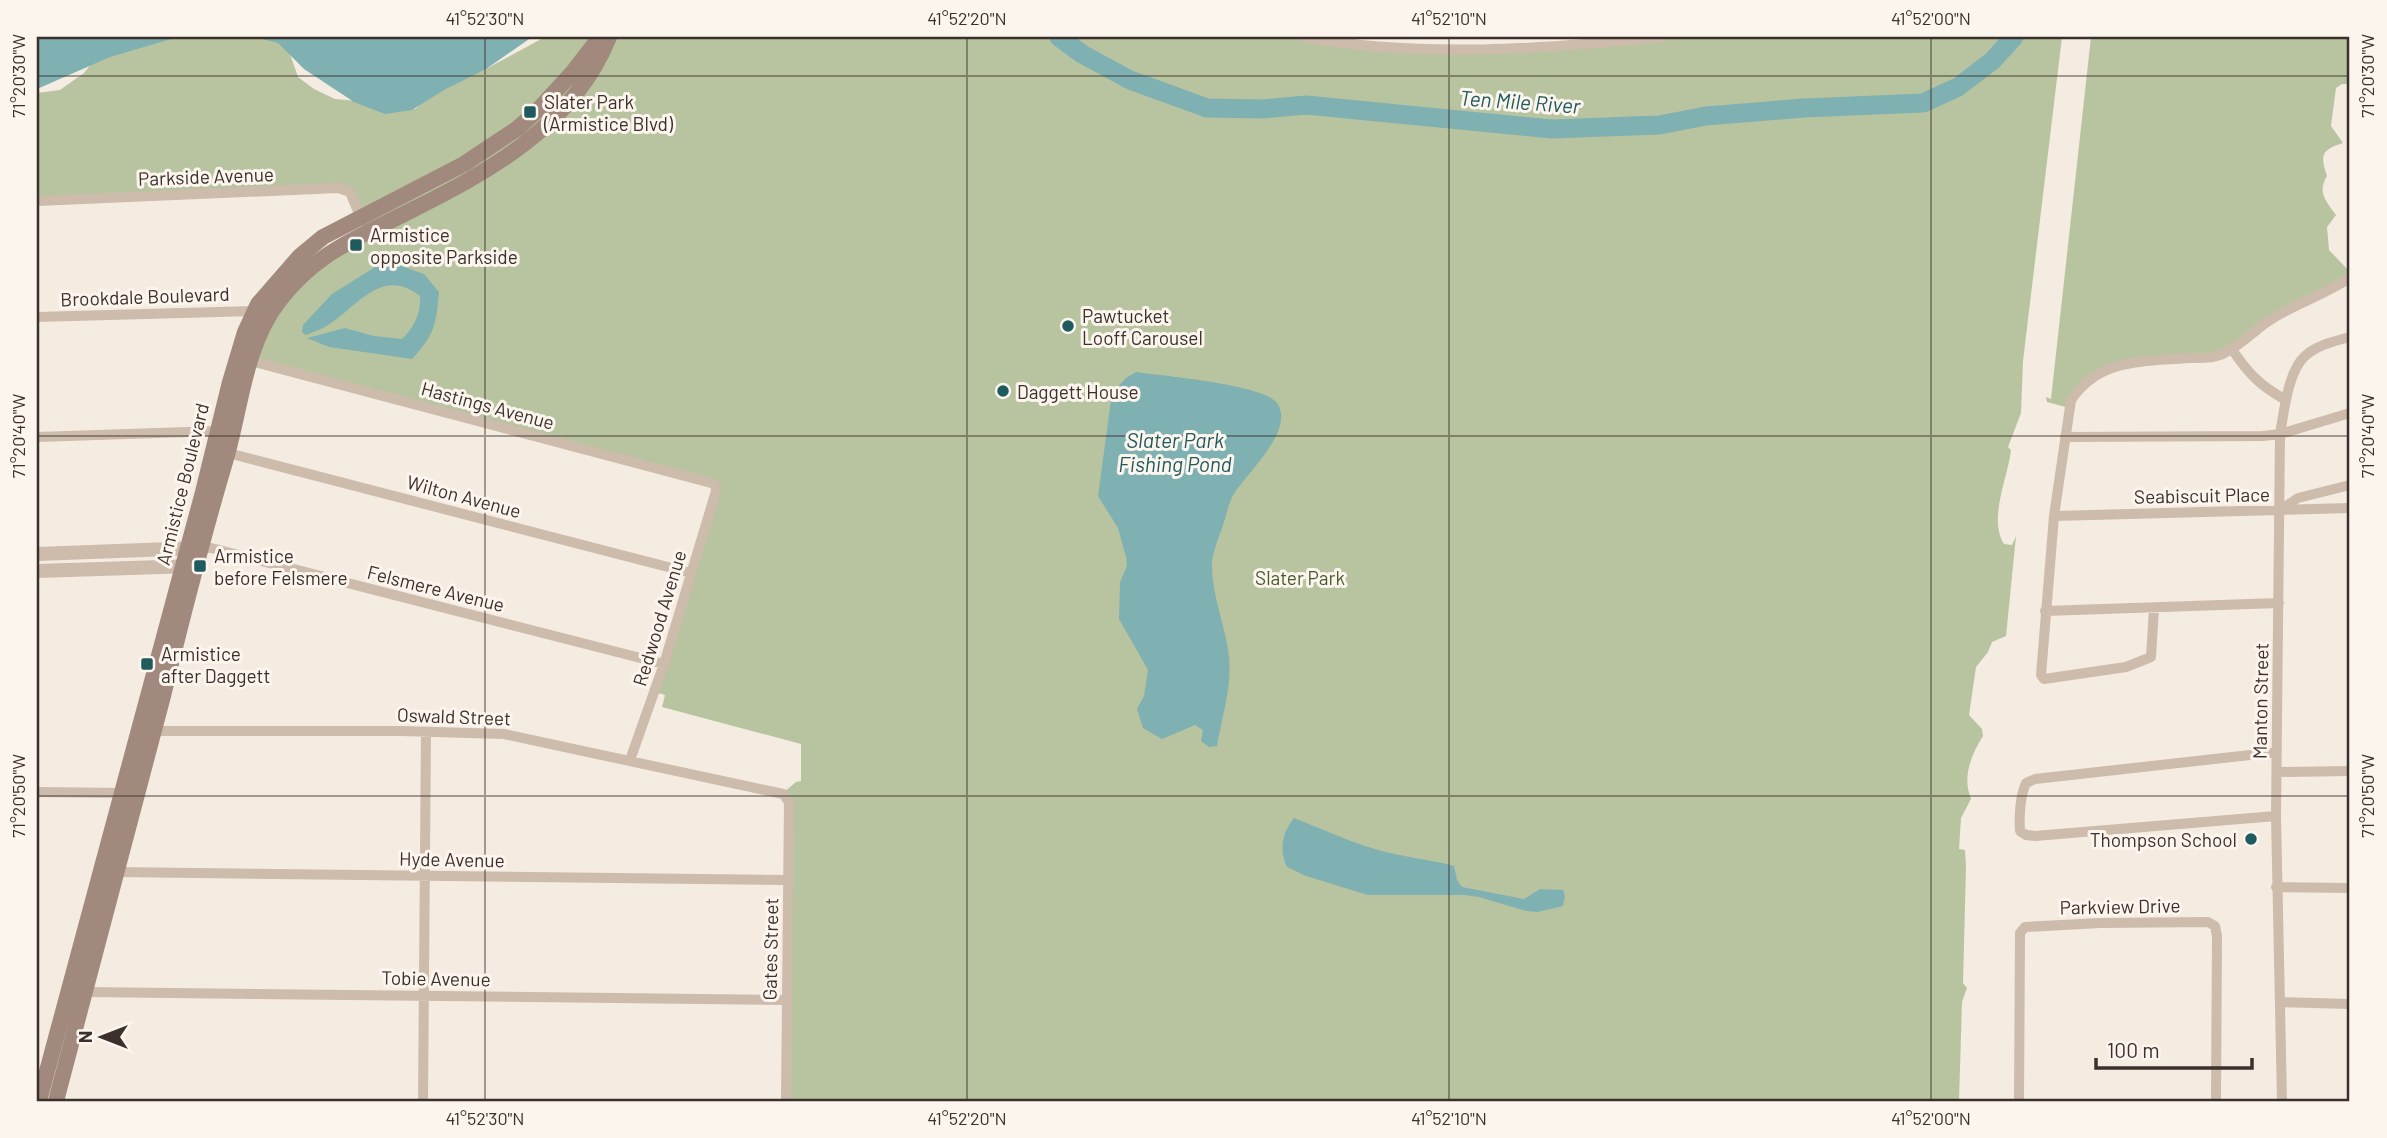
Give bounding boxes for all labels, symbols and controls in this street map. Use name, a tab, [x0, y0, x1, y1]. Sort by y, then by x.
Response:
text: 41°52'30"N	[445, 7, 525, 29]
text: 41°52'20"N	[927, 7, 1007, 29]
text: 41°52'10"N	[1411, 7, 1487, 29]
text: 41°52'00"N	[1891, 7, 1971, 29]
text: 71°20'30"W	[7, 34, 29, 118]
text: 71°20'30"W	[2356, 34, 2378, 118]
water label: Ten Mile River	[1459, 84, 1582, 118]
place label: Slater Park (Armistice Blvd)	[543, 90, 674, 135]
marker: Slater Park (Armistice Blvd)	[522, 104, 538, 120]
street label: Parkside Avenue	[138, 162, 274, 190]
place label: Armistice opposite Parkside	[370, 223, 518, 268]
marker: Armistice opposite Parkside	[348, 237, 364, 253]
street label: Brookdale Boulevard	[60, 282, 230, 310]
place label: Pawtucket Looff Carousel	[1082, 304, 1203, 349]
marker: Pawtucket Looff Carousel	[1060, 318, 1076, 334]
street label: Hastings Avenue	[419, 376, 557, 434]
place label: Daggett House	[1017, 380, 1139, 403]
marker: Daggett House	[995, 383, 1011, 399]
text: 71°20'40"W	[7, 394, 29, 478]
text: 71°20'40"W	[2356, 394, 2378, 478]
street label: Armistice Boulevard	[151, 401, 213, 567]
water label: Slater Park Fishing Pond	[1118, 427, 1232, 476]
street label: Wilton Avenue	[404, 470, 524, 522]
street label: Seabiscuit Place	[2134, 482, 2270, 508]
place label: Armistice before Felsmere	[214, 544, 348, 589]
street label: Redwood Avenue	[627, 547, 691, 689]
marker: Armistice before Felsmere	[192, 558, 208, 574]
street label: Felsmere Avenue	[365, 560, 507, 616]
park label: Slater Park	[1255, 566, 1345, 589]
place label: Armistice after Daggett	[161, 642, 270, 687]
street label: Manton Street	[2247, 643, 2273, 759]
marker: Armistice after Daggett	[139, 656, 155, 672]
street label: Oswald Street	[397, 703, 511, 729]
text: 71°20'50"W	[7, 754, 29, 838]
text: 71°20'50"W	[2356, 754, 2378, 838]
place label: Thompson School	[2090, 828, 2237, 851]
marker: Thompson School	[2243, 831, 2259, 847]
street label: Hyde Avenue	[399, 847, 505, 871]
street label: Parkview Drive	[2059, 893, 2181, 919]
street label: Gates Street	[758, 898, 782, 1000]
street label: Tobie Avenue	[381, 966, 491, 990]
north arrow	[66, 1002, 136, 1072]
scale bar	[2096, 1026, 2252, 1070]
text: N	[73, 1031, 96, 1043]
text: 100 m	[2107, 1037, 2160, 1062]
text: 41°52'30"N	[445, 1107, 525, 1129]
text: 41°52'20"N	[927, 1107, 1007, 1129]
text: 41°52'10"N	[1411, 1107, 1487, 1129]
text: 41°52'00"N	[1891, 1107, 1971, 1129]

